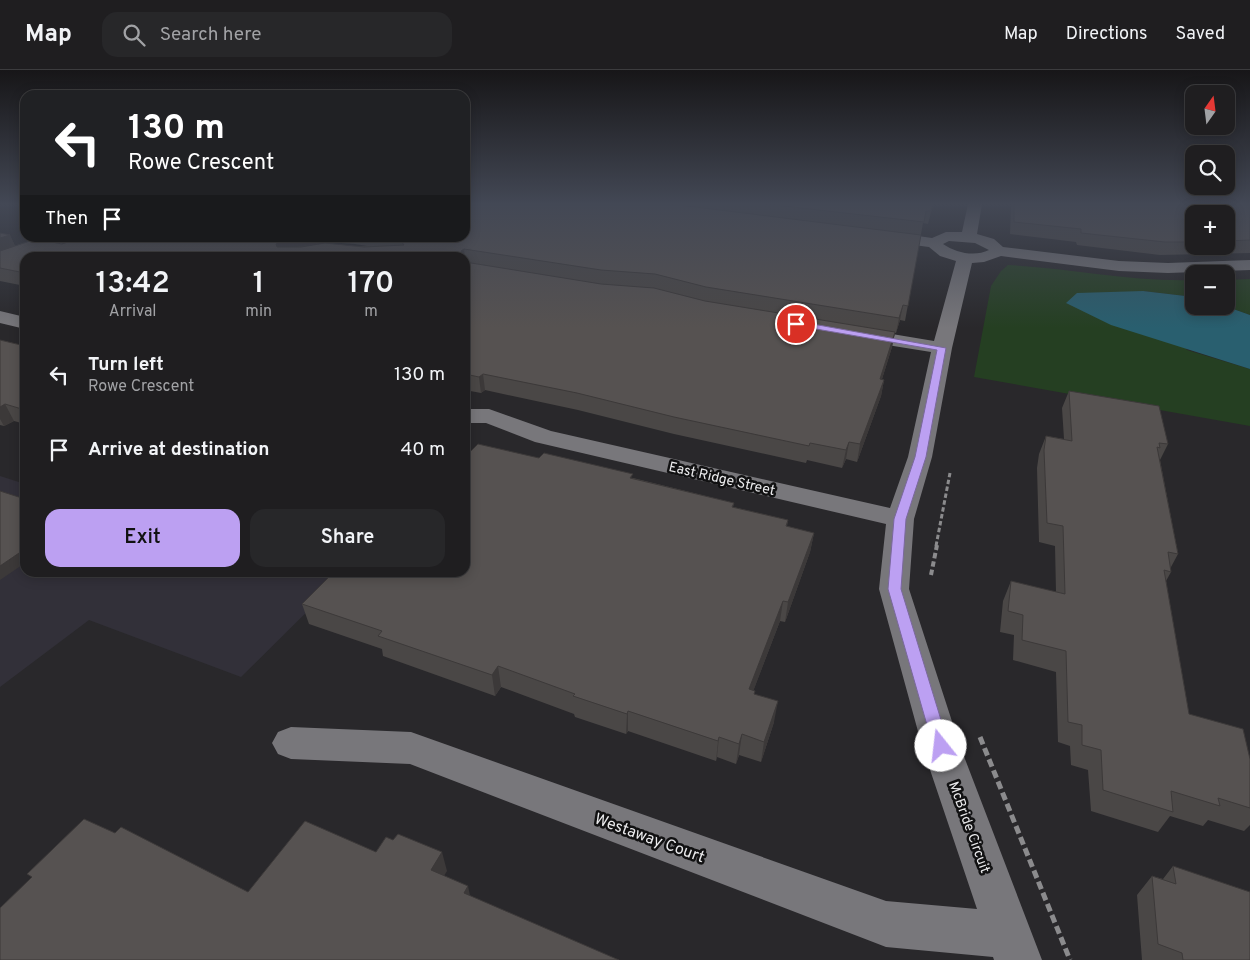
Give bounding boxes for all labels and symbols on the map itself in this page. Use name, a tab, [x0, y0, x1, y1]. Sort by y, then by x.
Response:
north arrow	[1185, 85, 1235, 135]
pin	[775, 303, 817, 345]
street label: East Ridge Street	[667, 459, 776, 500]
position arrow	[914, 719, 966, 771]
street label: McBride Circuit	[944, 779, 993, 876]
street label: Westaway Court	[591, 810, 707, 868]

